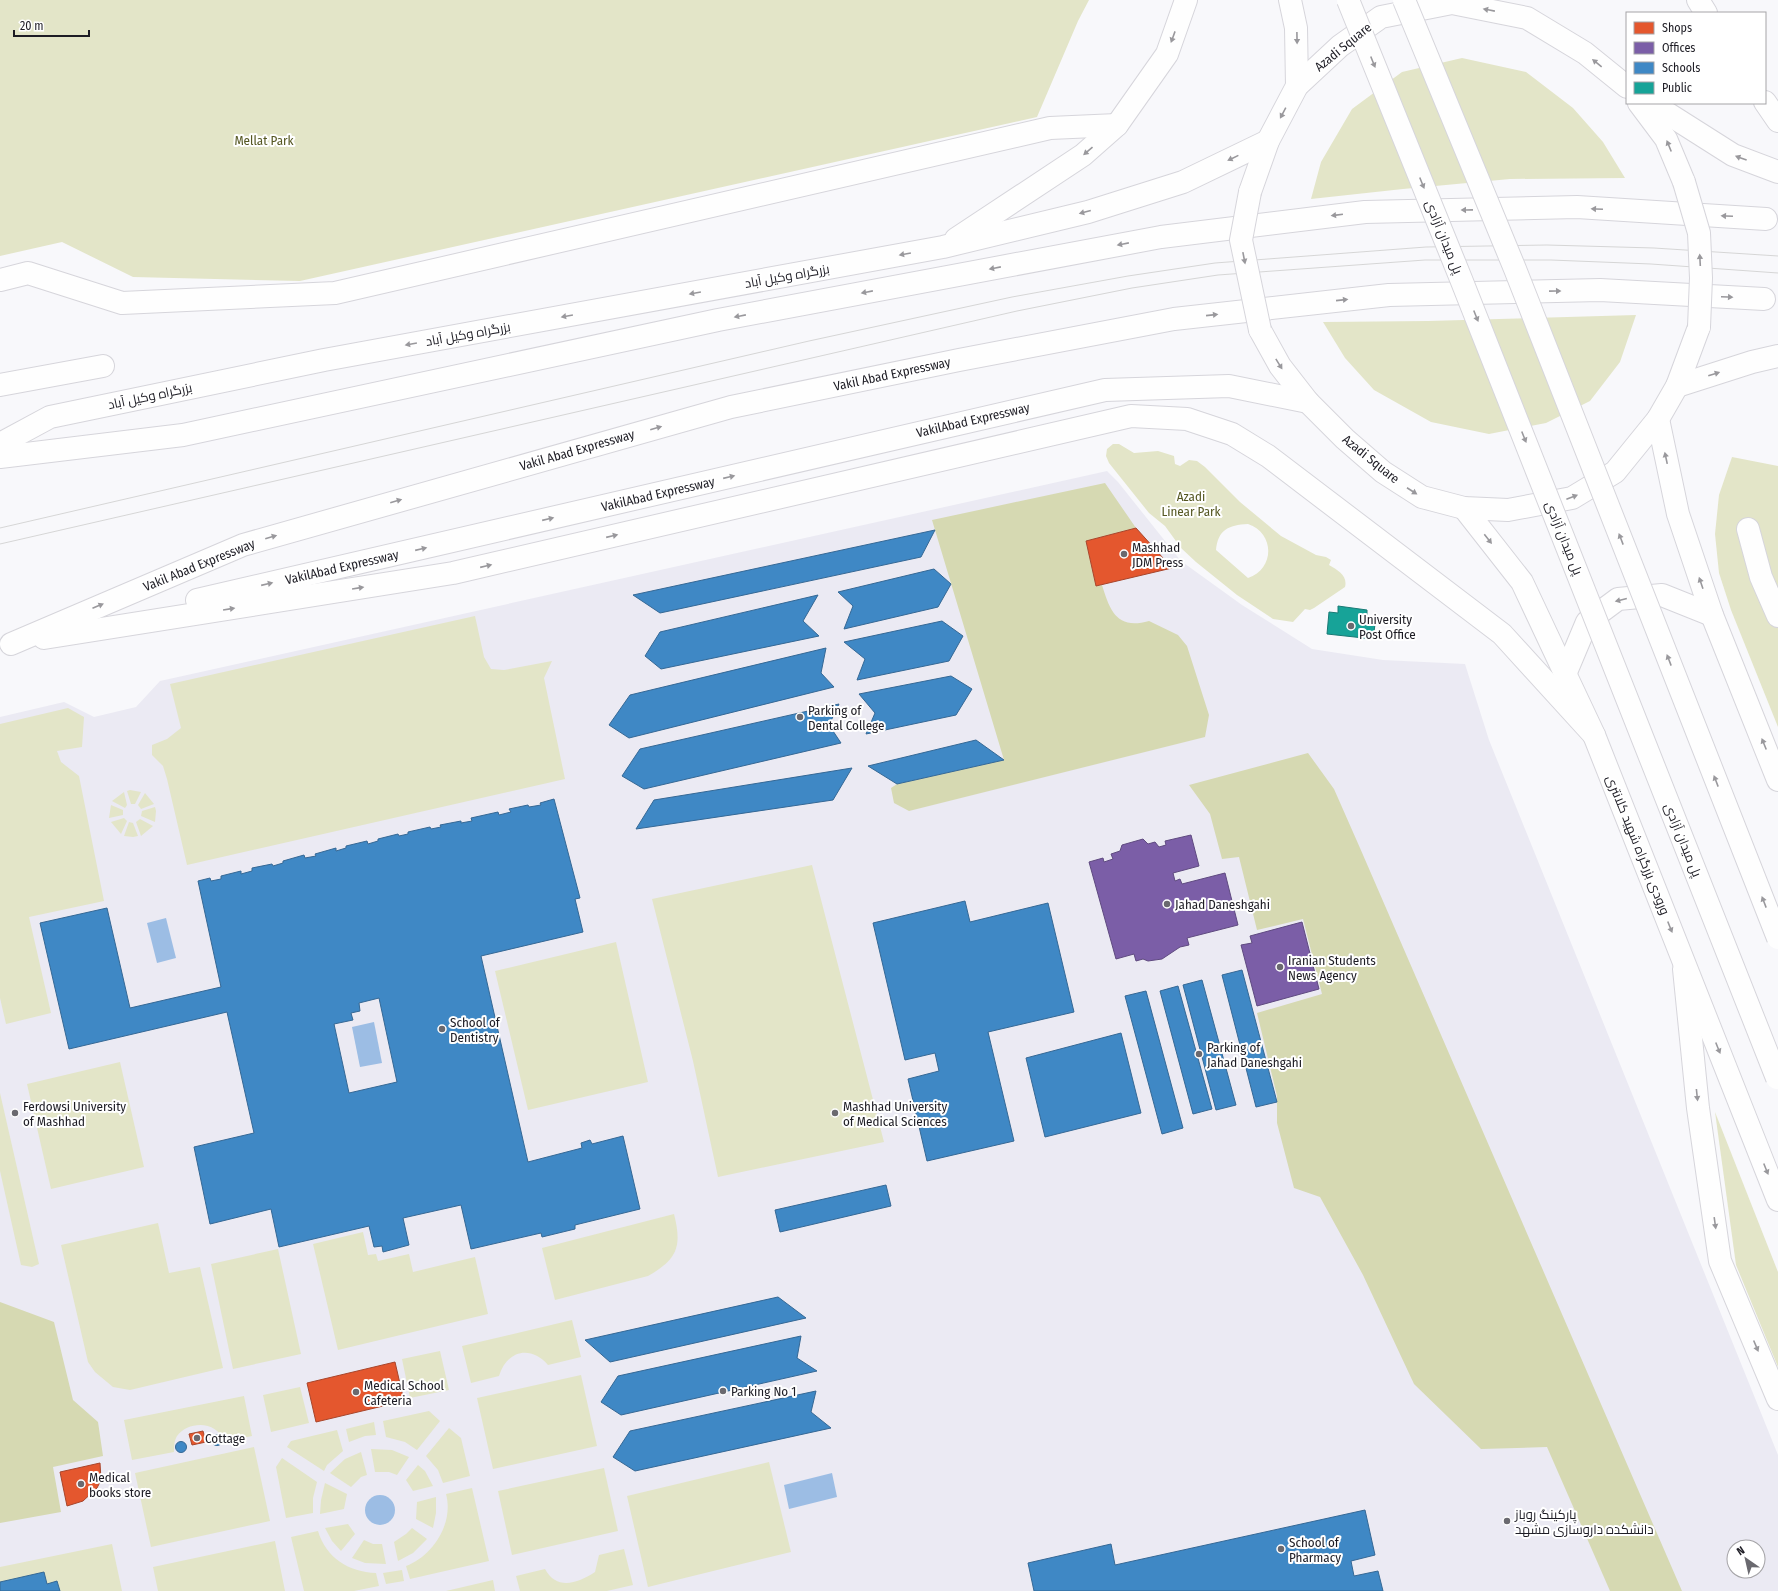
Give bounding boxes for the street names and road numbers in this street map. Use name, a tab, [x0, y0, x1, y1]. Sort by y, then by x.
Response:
street label: Azadi Square	[1312, 20, 1374, 74]
street label: پل میدان آزادی	[1421, 198, 1466, 277]
street label: بزرگراه وکیل آباد	[743, 261, 831, 291]
street label: بزرگراه وکیل آباد	[424, 319, 512, 349]
street label: Vakil Abad Expressway	[832, 354, 952, 394]
street label: بزرگراه وکیل آباد	[106, 380, 194, 412]
street label: VakilAbad Expressway	[915, 400, 1031, 440]
street label: Vakil Abad Expressway	[518, 426, 636, 474]
street label: Azadi Square	[1340, 432, 1402, 486]
street label: VakilAbad Expressway	[600, 474, 716, 514]
street label: پل میدان آزادی	[1541, 499, 1586, 578]
street label: Vakil Abad Expressway	[141, 536, 257, 594]
street label: VakilAbad Expressway	[284, 547, 400, 587]
street label: ورودی بزرگراه شهید کلانتری	[1603, 773, 1673, 917]
street label: پل میدان آزادی	[1660, 801, 1705, 880]

